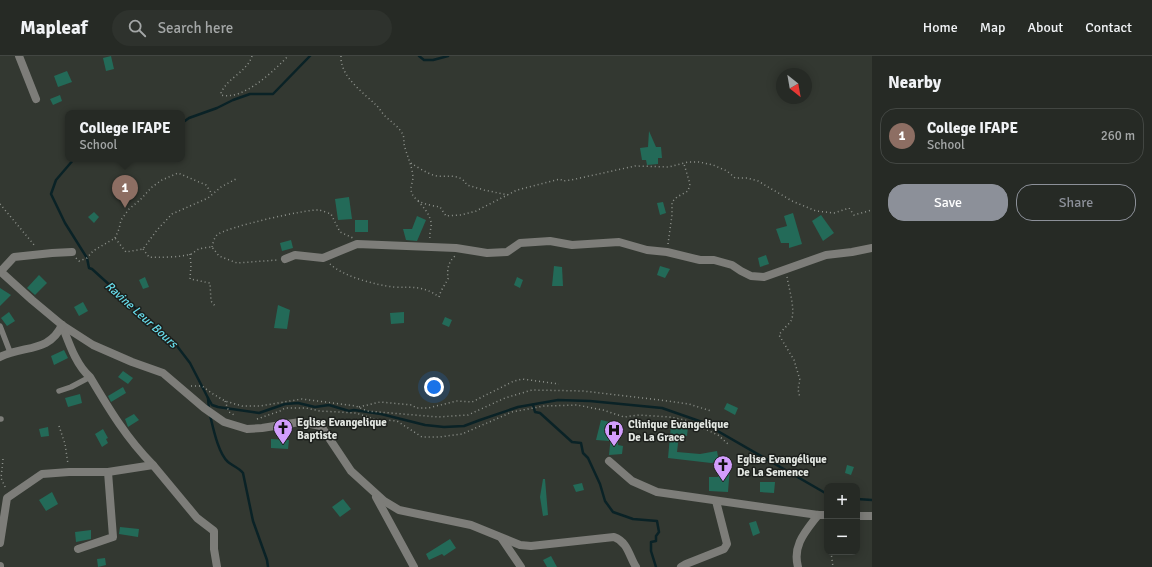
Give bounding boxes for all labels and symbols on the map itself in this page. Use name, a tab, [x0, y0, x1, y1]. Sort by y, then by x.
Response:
north arrow	[776, 68, 812, 104]
pin: 1	[112, 175, 138, 208]
water label: Ravine Leur Bours	[102, 279, 182, 353]
your location	[424, 377, 444, 397]
place label: Eglise Evangelique Baptiste	[297, 416, 387, 442]
church icon: Eglise Evangelique Baptiste	[272, 417, 294, 445]
place label: Clinique Evangelique De La Grace	[628, 418, 729, 444]
hospital icon: Clinique Evangelique De La Grace	[603, 419, 625, 447]
place label: Eglise Evangélique De La Semence	[737, 453, 827, 479]
church icon: Eglise Evangélique De La Semence	[712, 454, 734, 482]

